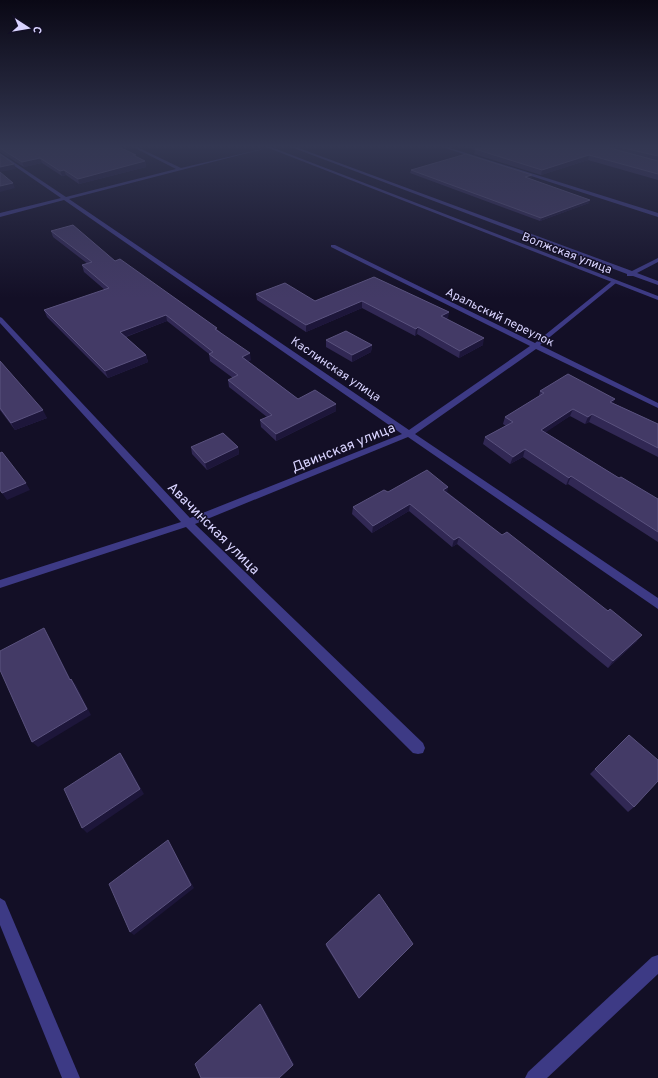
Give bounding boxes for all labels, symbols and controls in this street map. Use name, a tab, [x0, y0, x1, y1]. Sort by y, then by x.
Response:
north arrow	[8, 8, 48, 48]
text: С	[29, 25, 44, 35]
street label: Волжская улица	[519, 229, 614, 279]
street label: Аральский переулок	[442, 285, 557, 351]
street label: Каслинская улица	[287, 334, 384, 406]
street label: Двинская улица	[289, 420, 398, 477]
street label: Авачинская улица	[163, 479, 263, 579]

